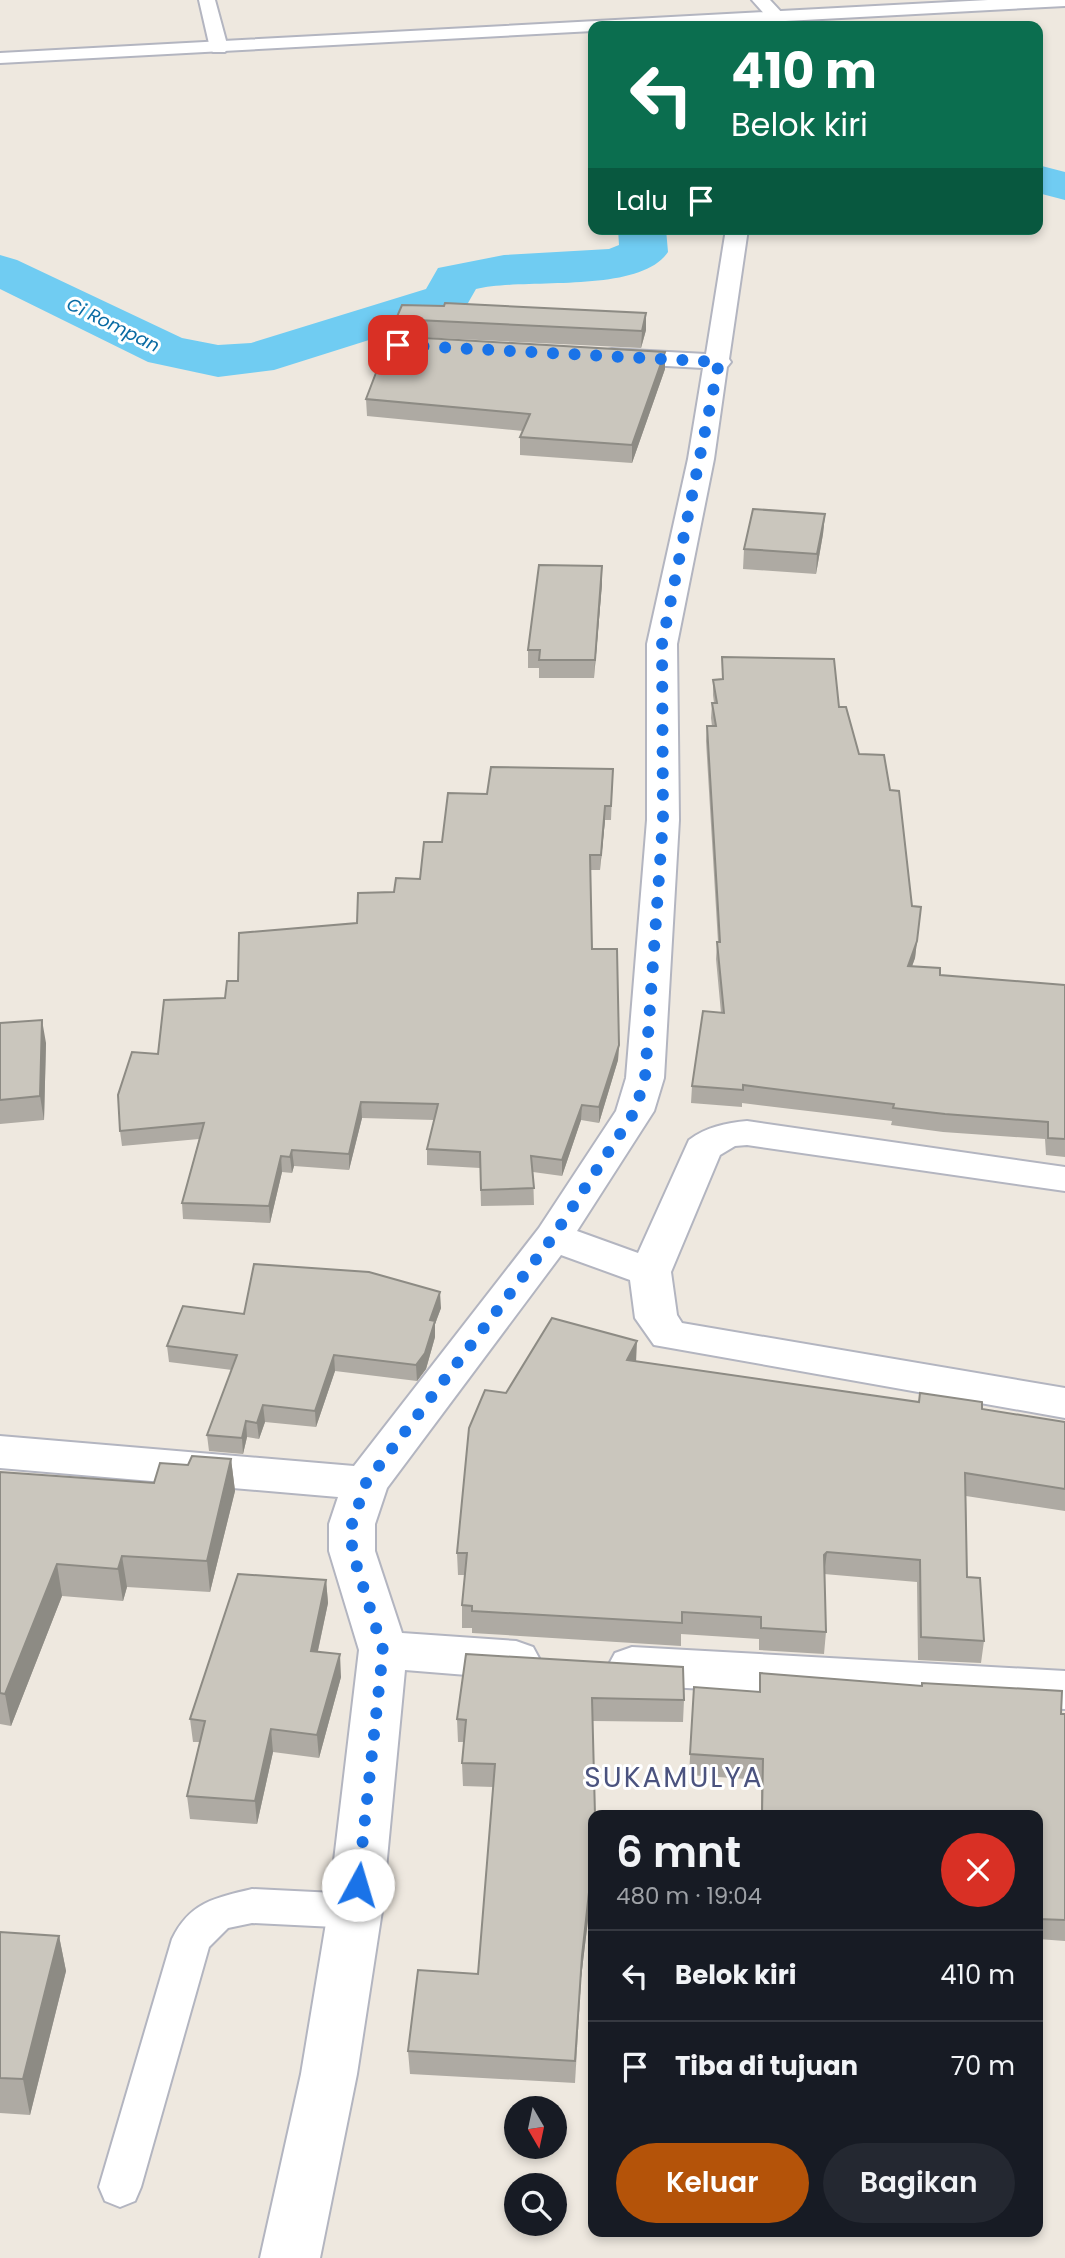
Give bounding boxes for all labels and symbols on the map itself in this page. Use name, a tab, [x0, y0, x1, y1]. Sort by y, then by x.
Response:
water label: Ci Rompan	[63, 291, 164, 358]
pin	[368, 315, 428, 375]
district label: SUKAMULYA	[584, 1758, 764, 1797]
position arrow	[321, 1848, 395, 1922]
north arrow	[504, 2096, 567, 2160]

